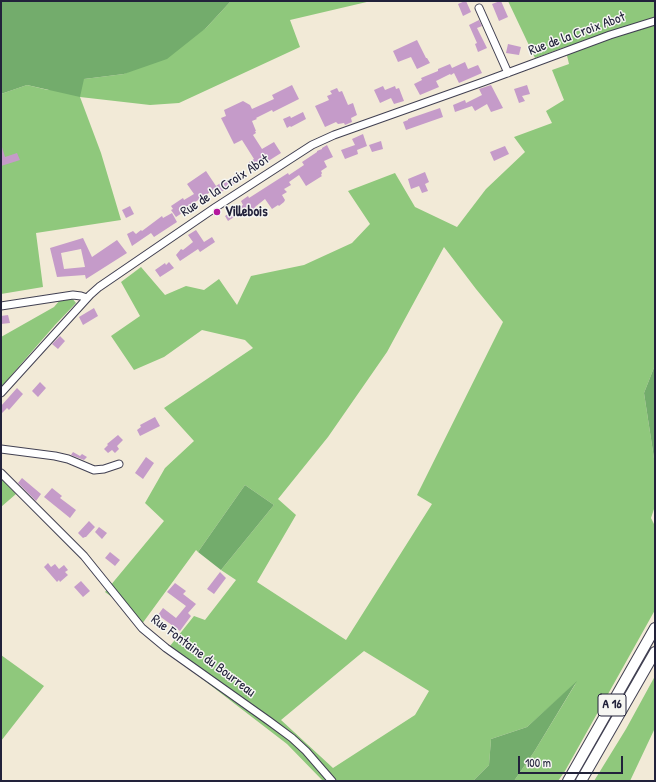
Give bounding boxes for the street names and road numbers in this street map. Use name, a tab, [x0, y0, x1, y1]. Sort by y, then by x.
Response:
street label: Rue de la Croix Abot	[526, 9, 628, 59]
street label: Rue de la Croix Abot	[178, 151, 272, 221]
street label: Rue Fontaine du Bourreau	[147, 611, 259, 701]
road number: A 16	[598, 694, 626, 716]

